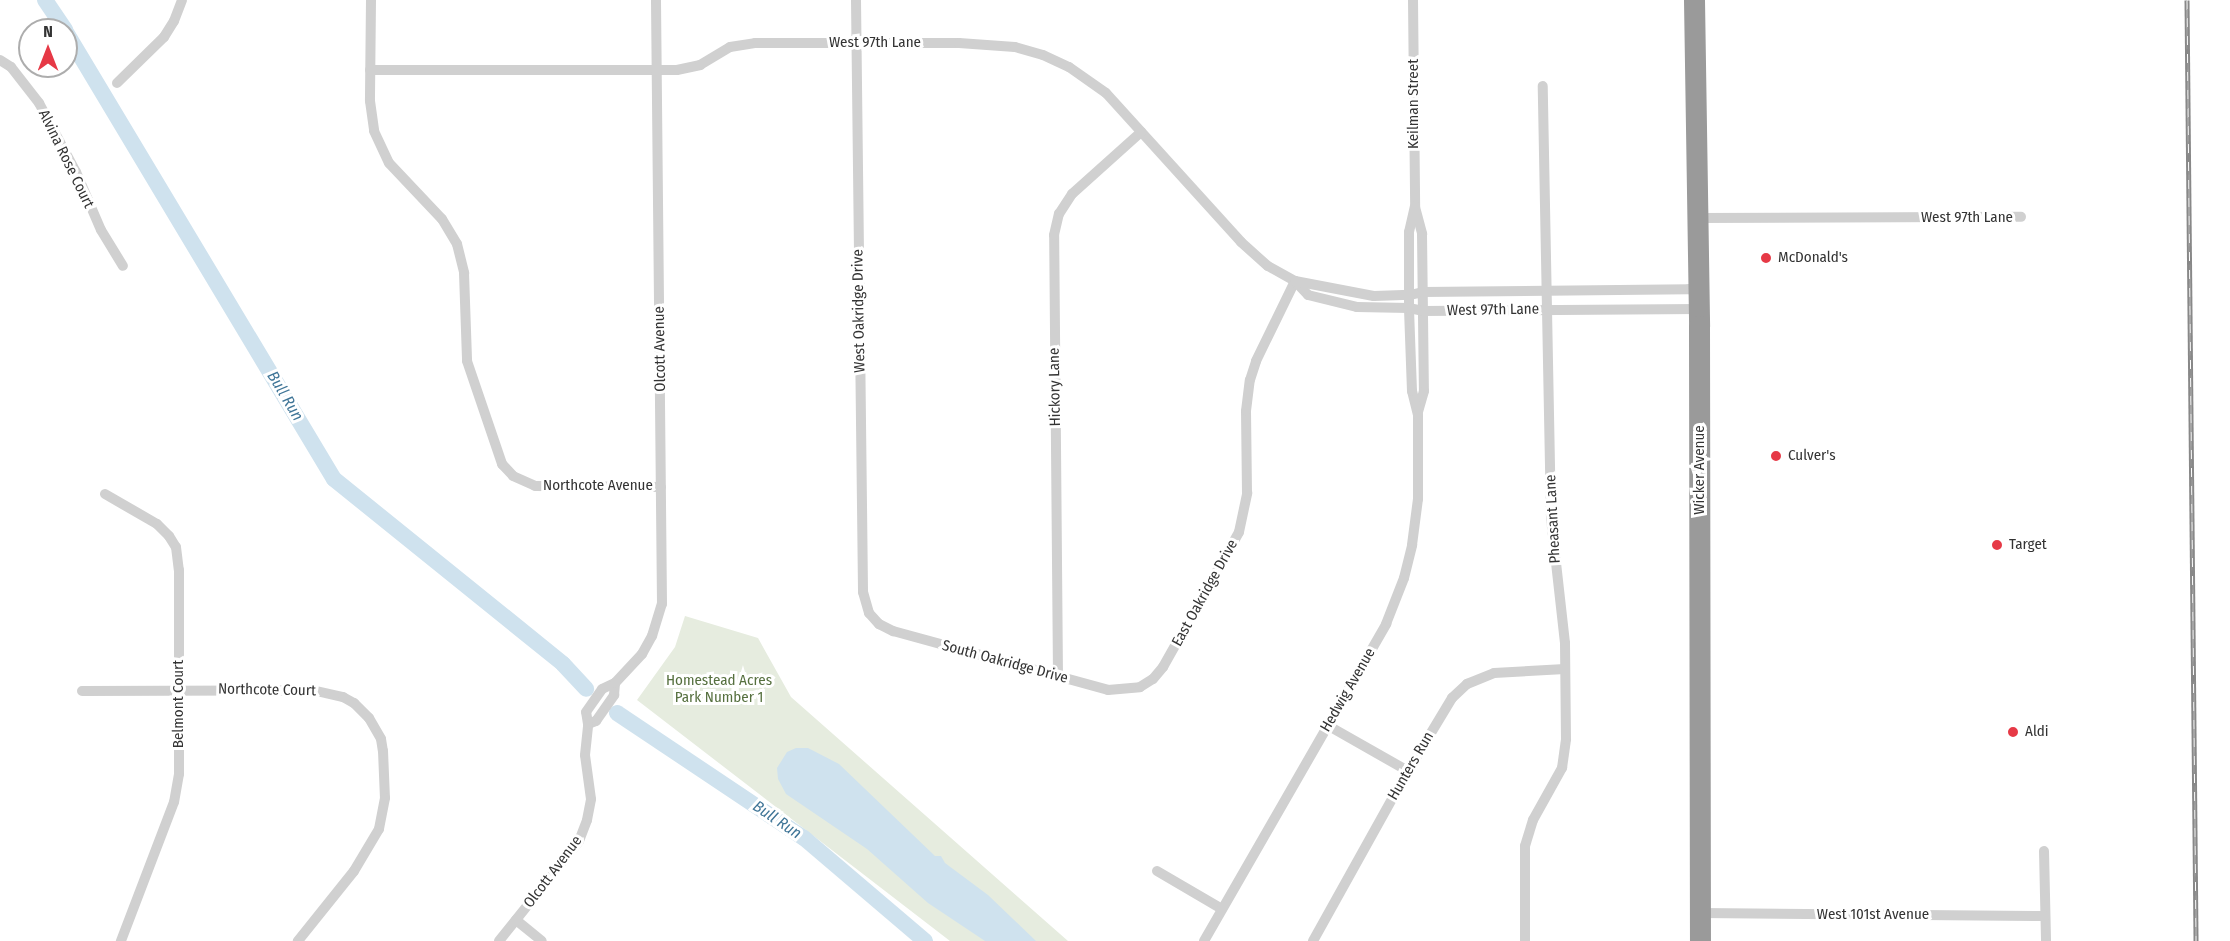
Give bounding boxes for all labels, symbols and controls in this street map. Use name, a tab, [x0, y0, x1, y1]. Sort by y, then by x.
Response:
north arrow	[18, 18, 78, 78]
text: N	[43, 22, 53, 41]
street label: West 97th Lane	[829, 34, 921, 52]
street label: Keilman Street	[1405, 59, 1423, 149]
street label: Alvina Rose Court	[34, 107, 98, 211]
street label: West 97th Lane	[1921, 209, 2013, 227]
street label: West Oakridge Drive	[849, 249, 869, 373]
place label: McDonald's	[1778, 249, 1848, 267]
marker: McDonald's	[1759, 251, 1773, 265]
street label: West 97th Lane	[1447, 300, 1539, 320]
street label: Olcott Avenue	[650, 306, 670, 392]
street label: Hickory Lane	[1045, 348, 1065, 426]
water label: Bull Run	[263, 368, 307, 424]
street label: Wicker Avenue	[1691, 425, 1709, 515]
place label: Culver's	[1788, 447, 1836, 465]
marker: Culver's	[1769, 449, 1783, 463]
street label: Pheasant Lane	[1542, 474, 1564, 564]
street label: Northcote Avenue	[543, 477, 653, 495]
place label: Target	[2009, 536, 2047, 554]
street label: East Oakridge Drive	[1168, 537, 1242, 649]
marker: Target	[1990, 538, 2004, 552]
street label: South Oakridge Drive	[940, 637, 1070, 687]
street label: Hedwig Avenue	[1317, 645, 1379, 735]
street label: Belmont Court	[170, 660, 188, 748]
park label: Homestead Acres Park Number 1	[666, 671, 772, 706]
street label: Northcote Court	[218, 680, 316, 700]
place label: Aldi	[2025, 723, 2049, 741]
marker: Aldi	[2006, 725, 2020, 739]
street label: Hunters Run	[1384, 729, 1438, 803]
water label: Bull Run	[749, 797, 805, 843]
street label: Olcott Avenue	[520, 832, 586, 912]
street label: West 101st Avenue	[1817, 906, 1929, 924]

